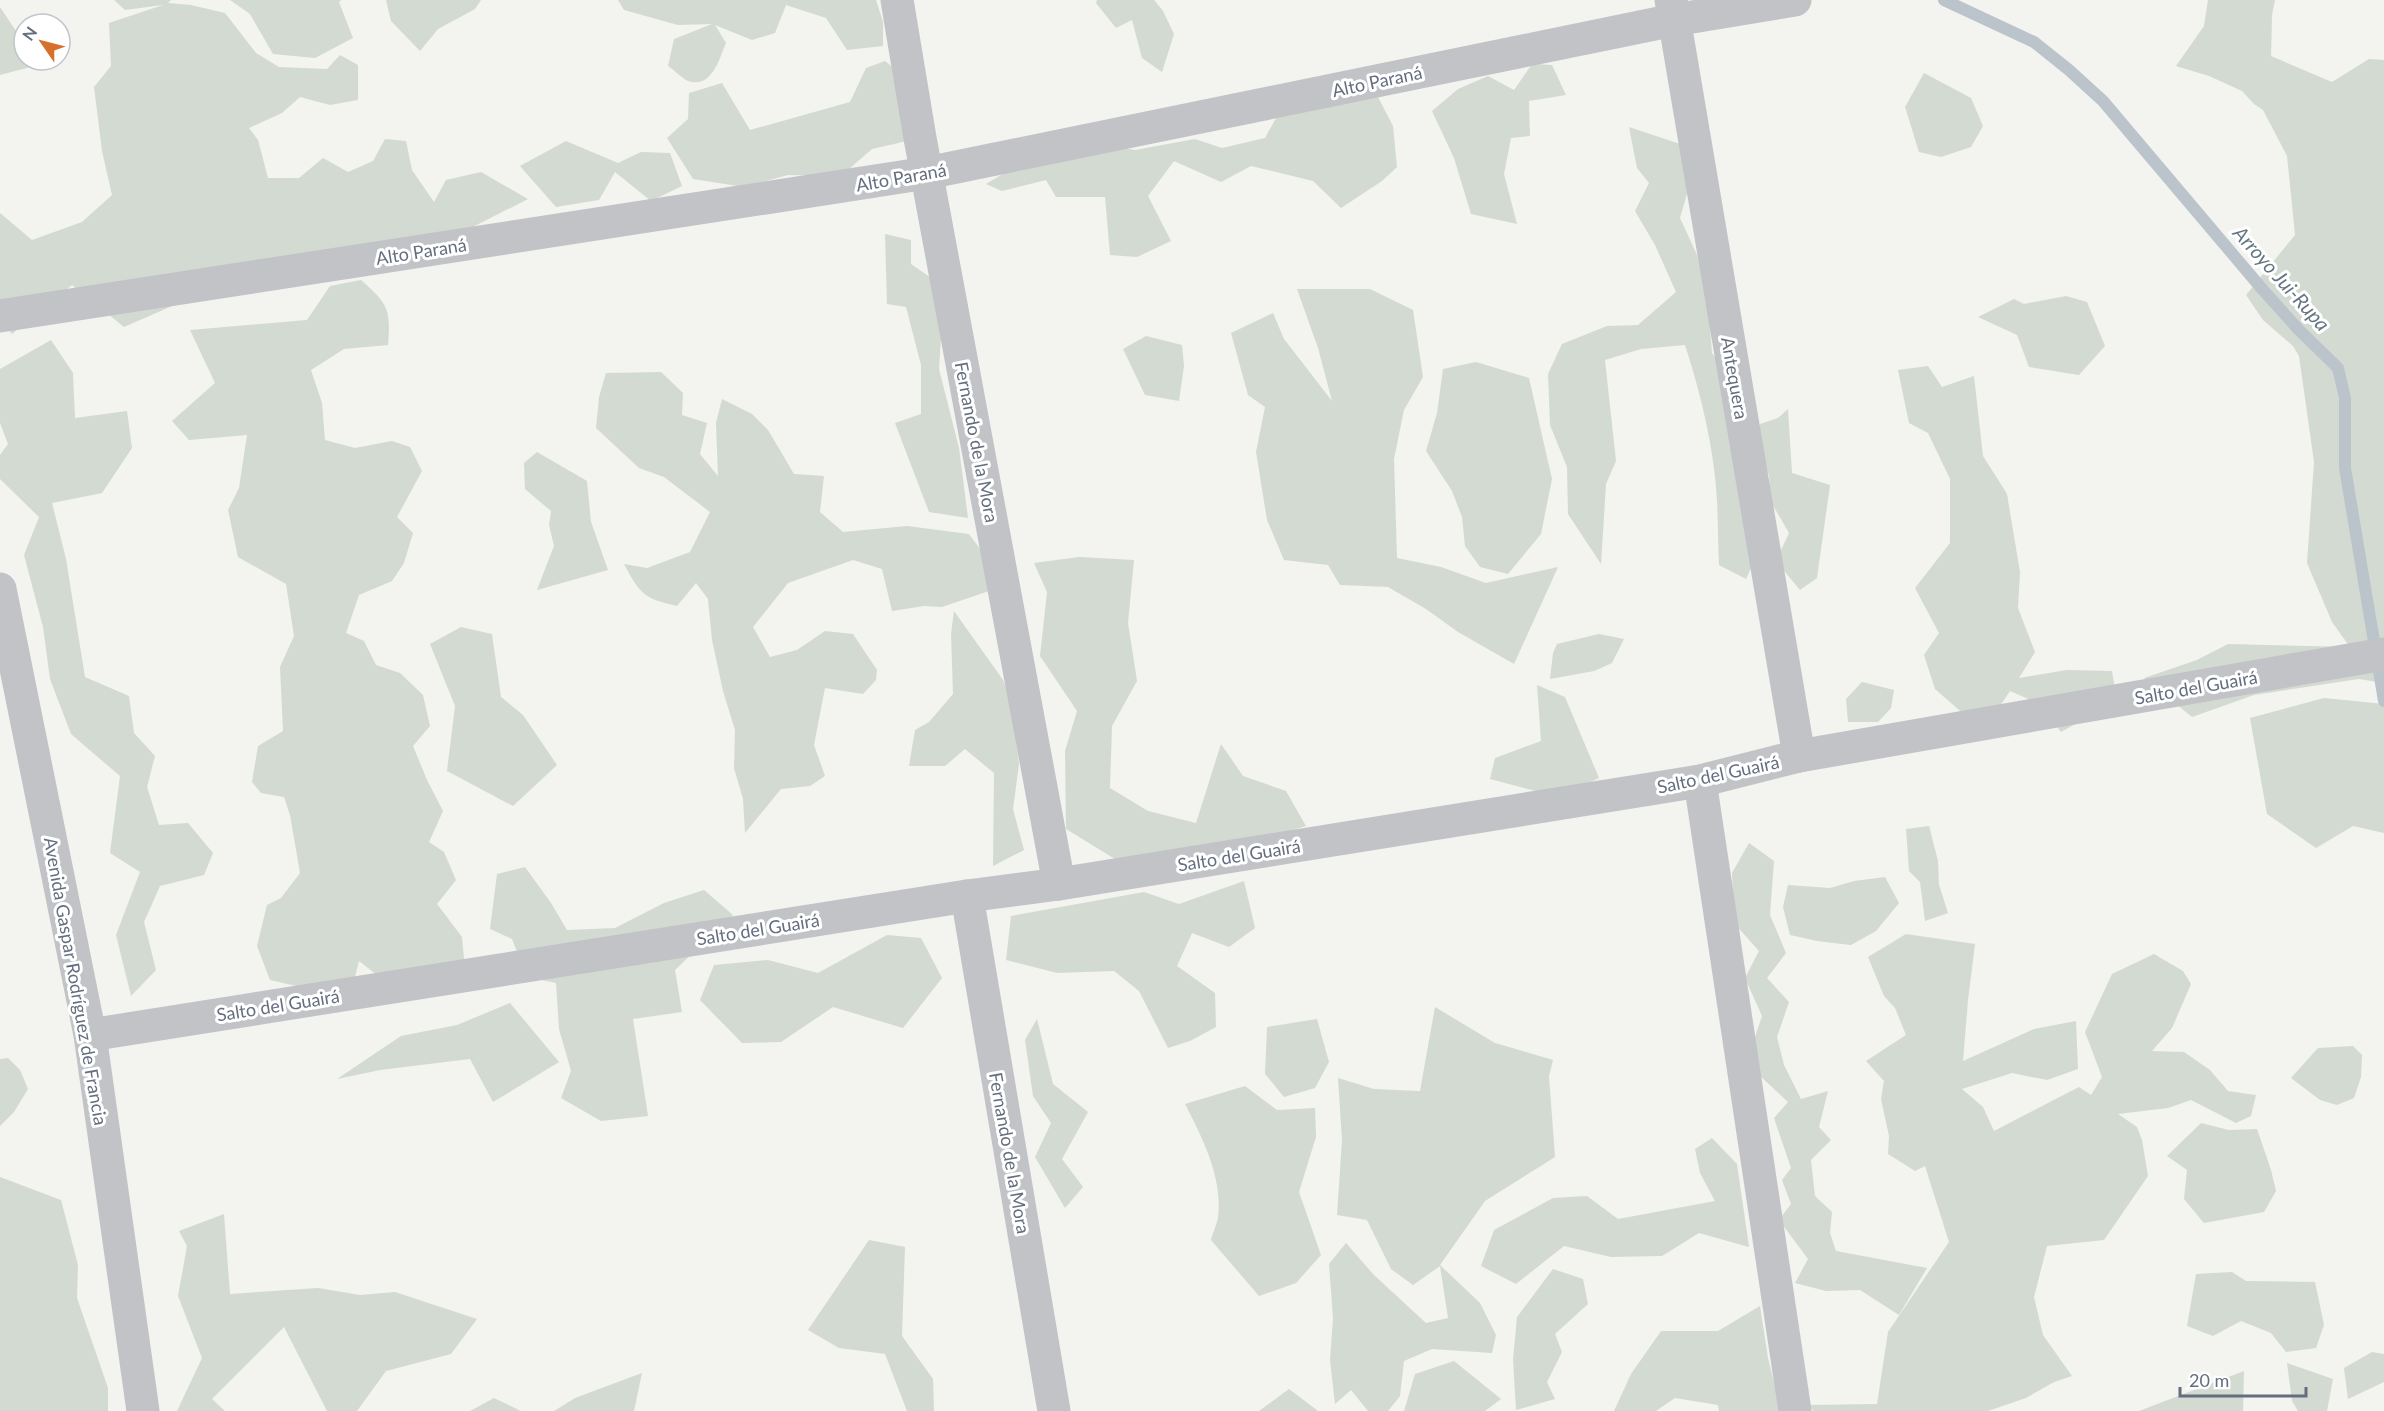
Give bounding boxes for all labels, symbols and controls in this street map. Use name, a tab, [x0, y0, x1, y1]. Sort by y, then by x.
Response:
north arrow	[12, 12, 72, 72]
text: N	[18, 23, 41, 44]
street label: Alto Paraná	[1330, 61, 1424, 101]
street label: Alto Paraná	[854, 158, 948, 196]
water label: Arroyo Jui-Rupa	[2228, 220, 2335, 335]
street label: Alto Paraná	[374, 233, 468, 269]
street label: Antequera	[1717, 335, 1753, 421]
street label: Fernando de la Mora	[951, 360, 1003, 524]
street label: Salto del Guairá	[2133, 665, 2259, 709]
street label: Salto del Guairá	[1655, 750, 1781, 798]
street label: Salto del Guairá	[1176, 834, 1302, 876]
street label: Avenida Gaspar Rodríguez de Francia	[40, 835, 112, 1127]
street label: Salto del Guairá	[695, 908, 821, 950]
street label: Salto del Guairá	[215, 984, 341, 1026]
street label: Fernando de la Mora	[985, 1071, 1035, 1235]
scale bar	[2180, 1360, 2306, 1398]
text: 20 m	[2189, 1369, 2229, 1391]

